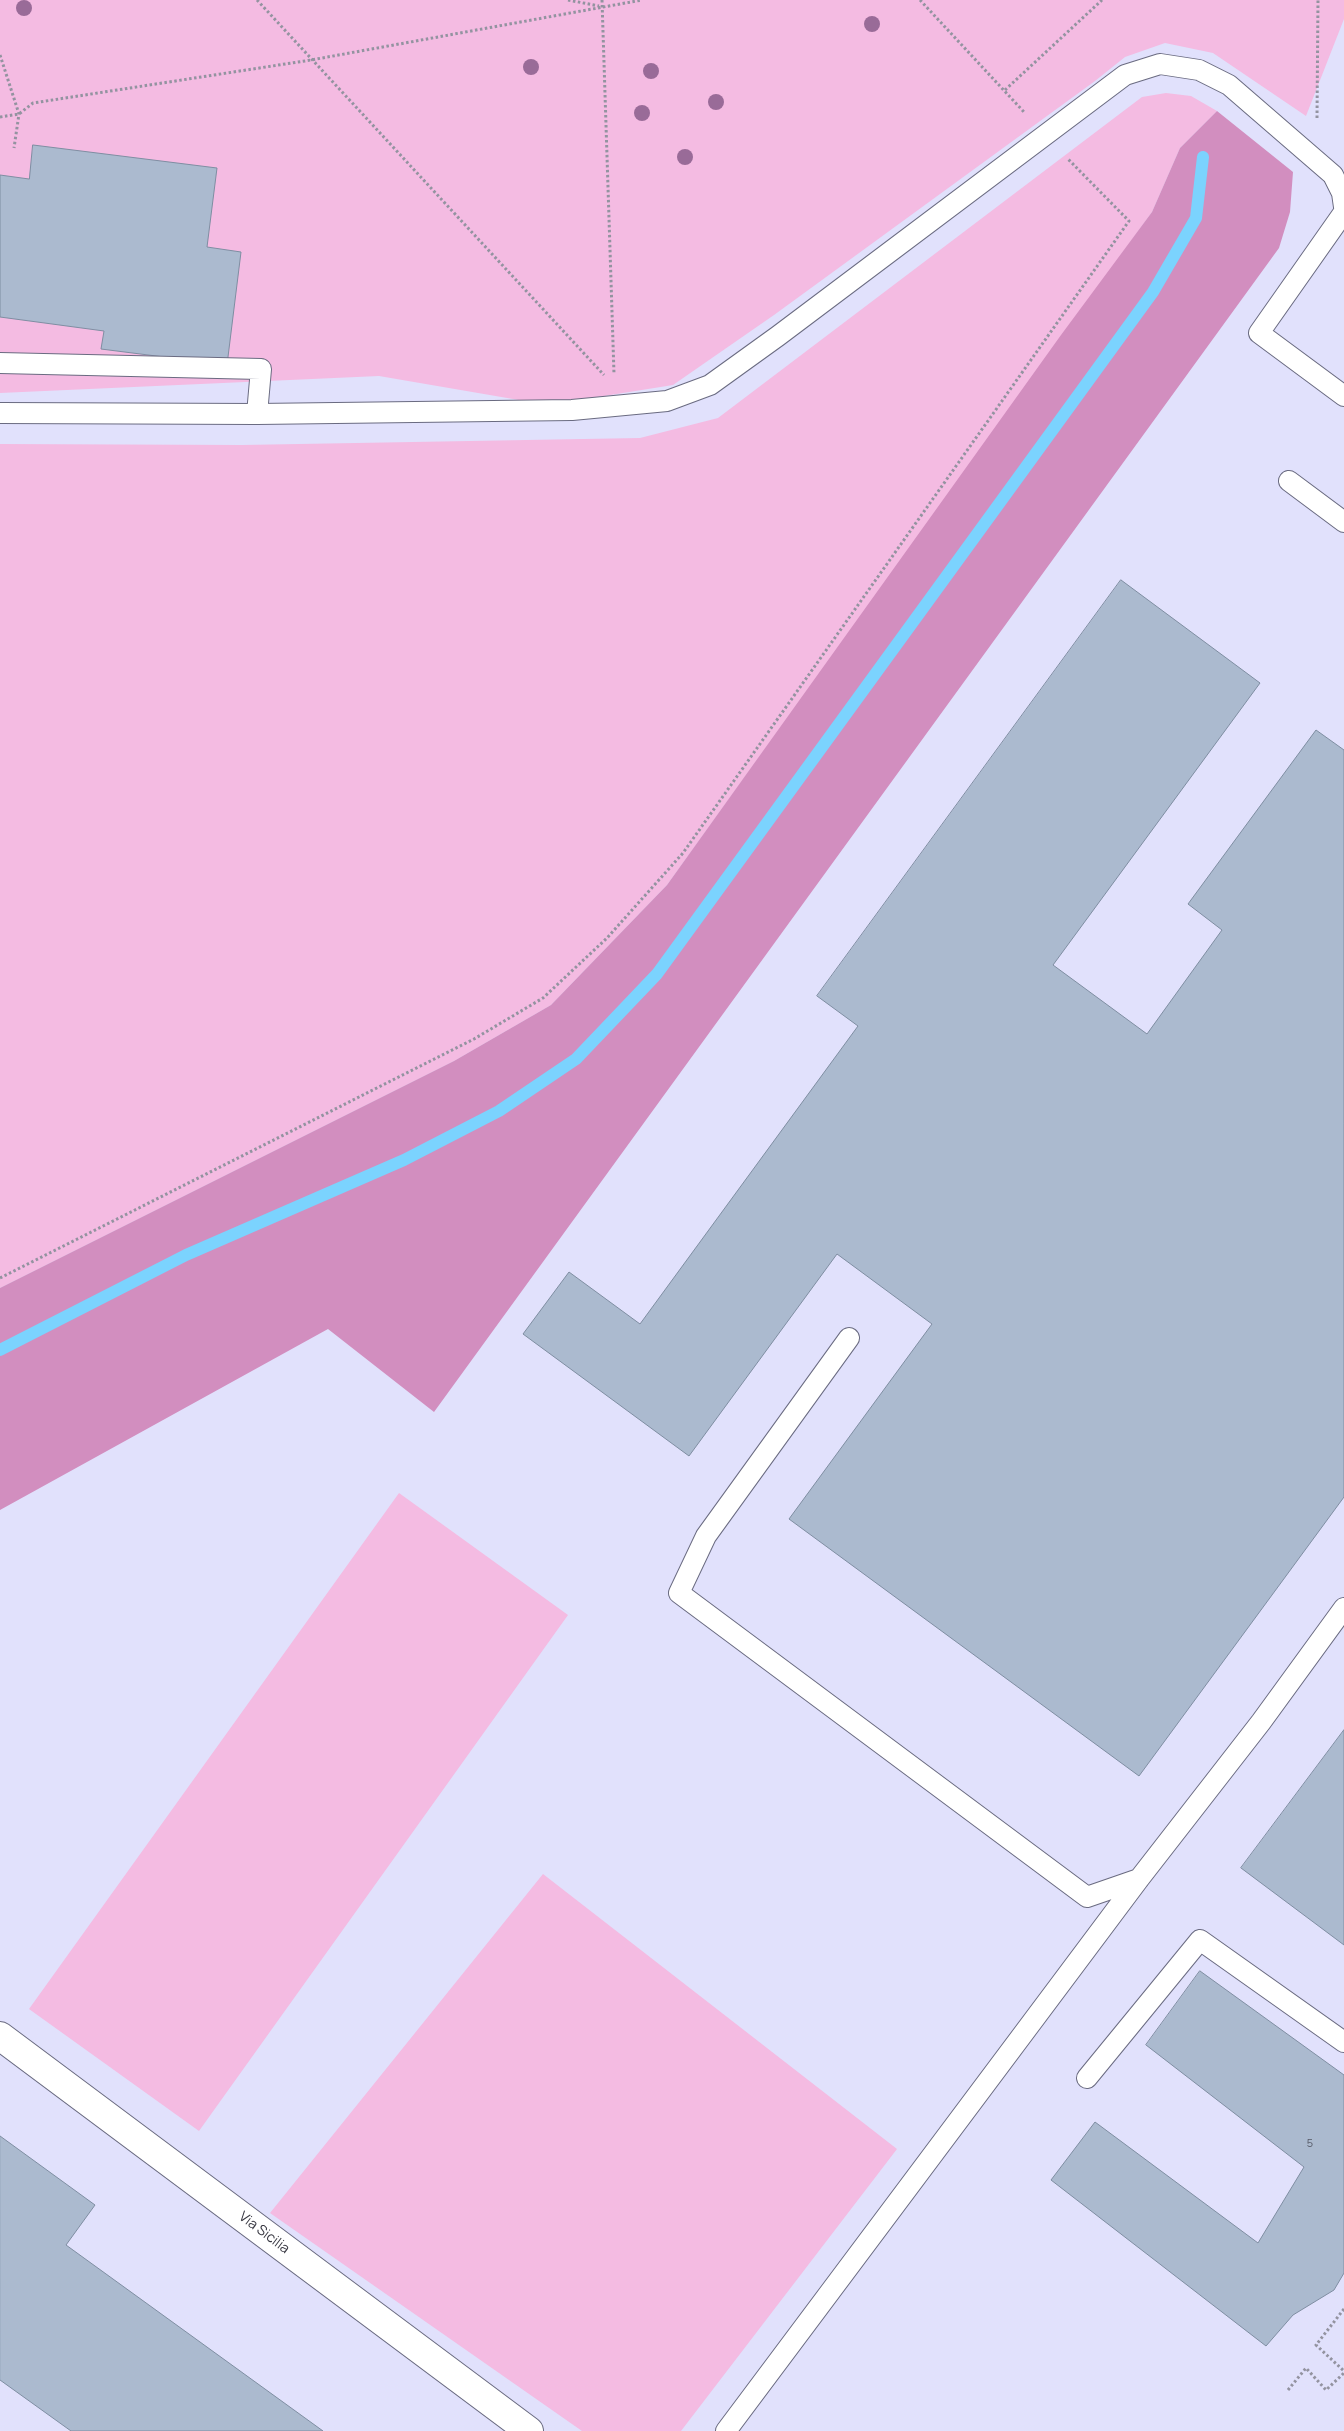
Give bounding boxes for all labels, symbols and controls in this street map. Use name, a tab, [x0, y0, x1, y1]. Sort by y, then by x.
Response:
house number: 5	[1307, 2137, 1313, 2151]
street label: Via Sicilia	[235, 2209, 293, 2257]

